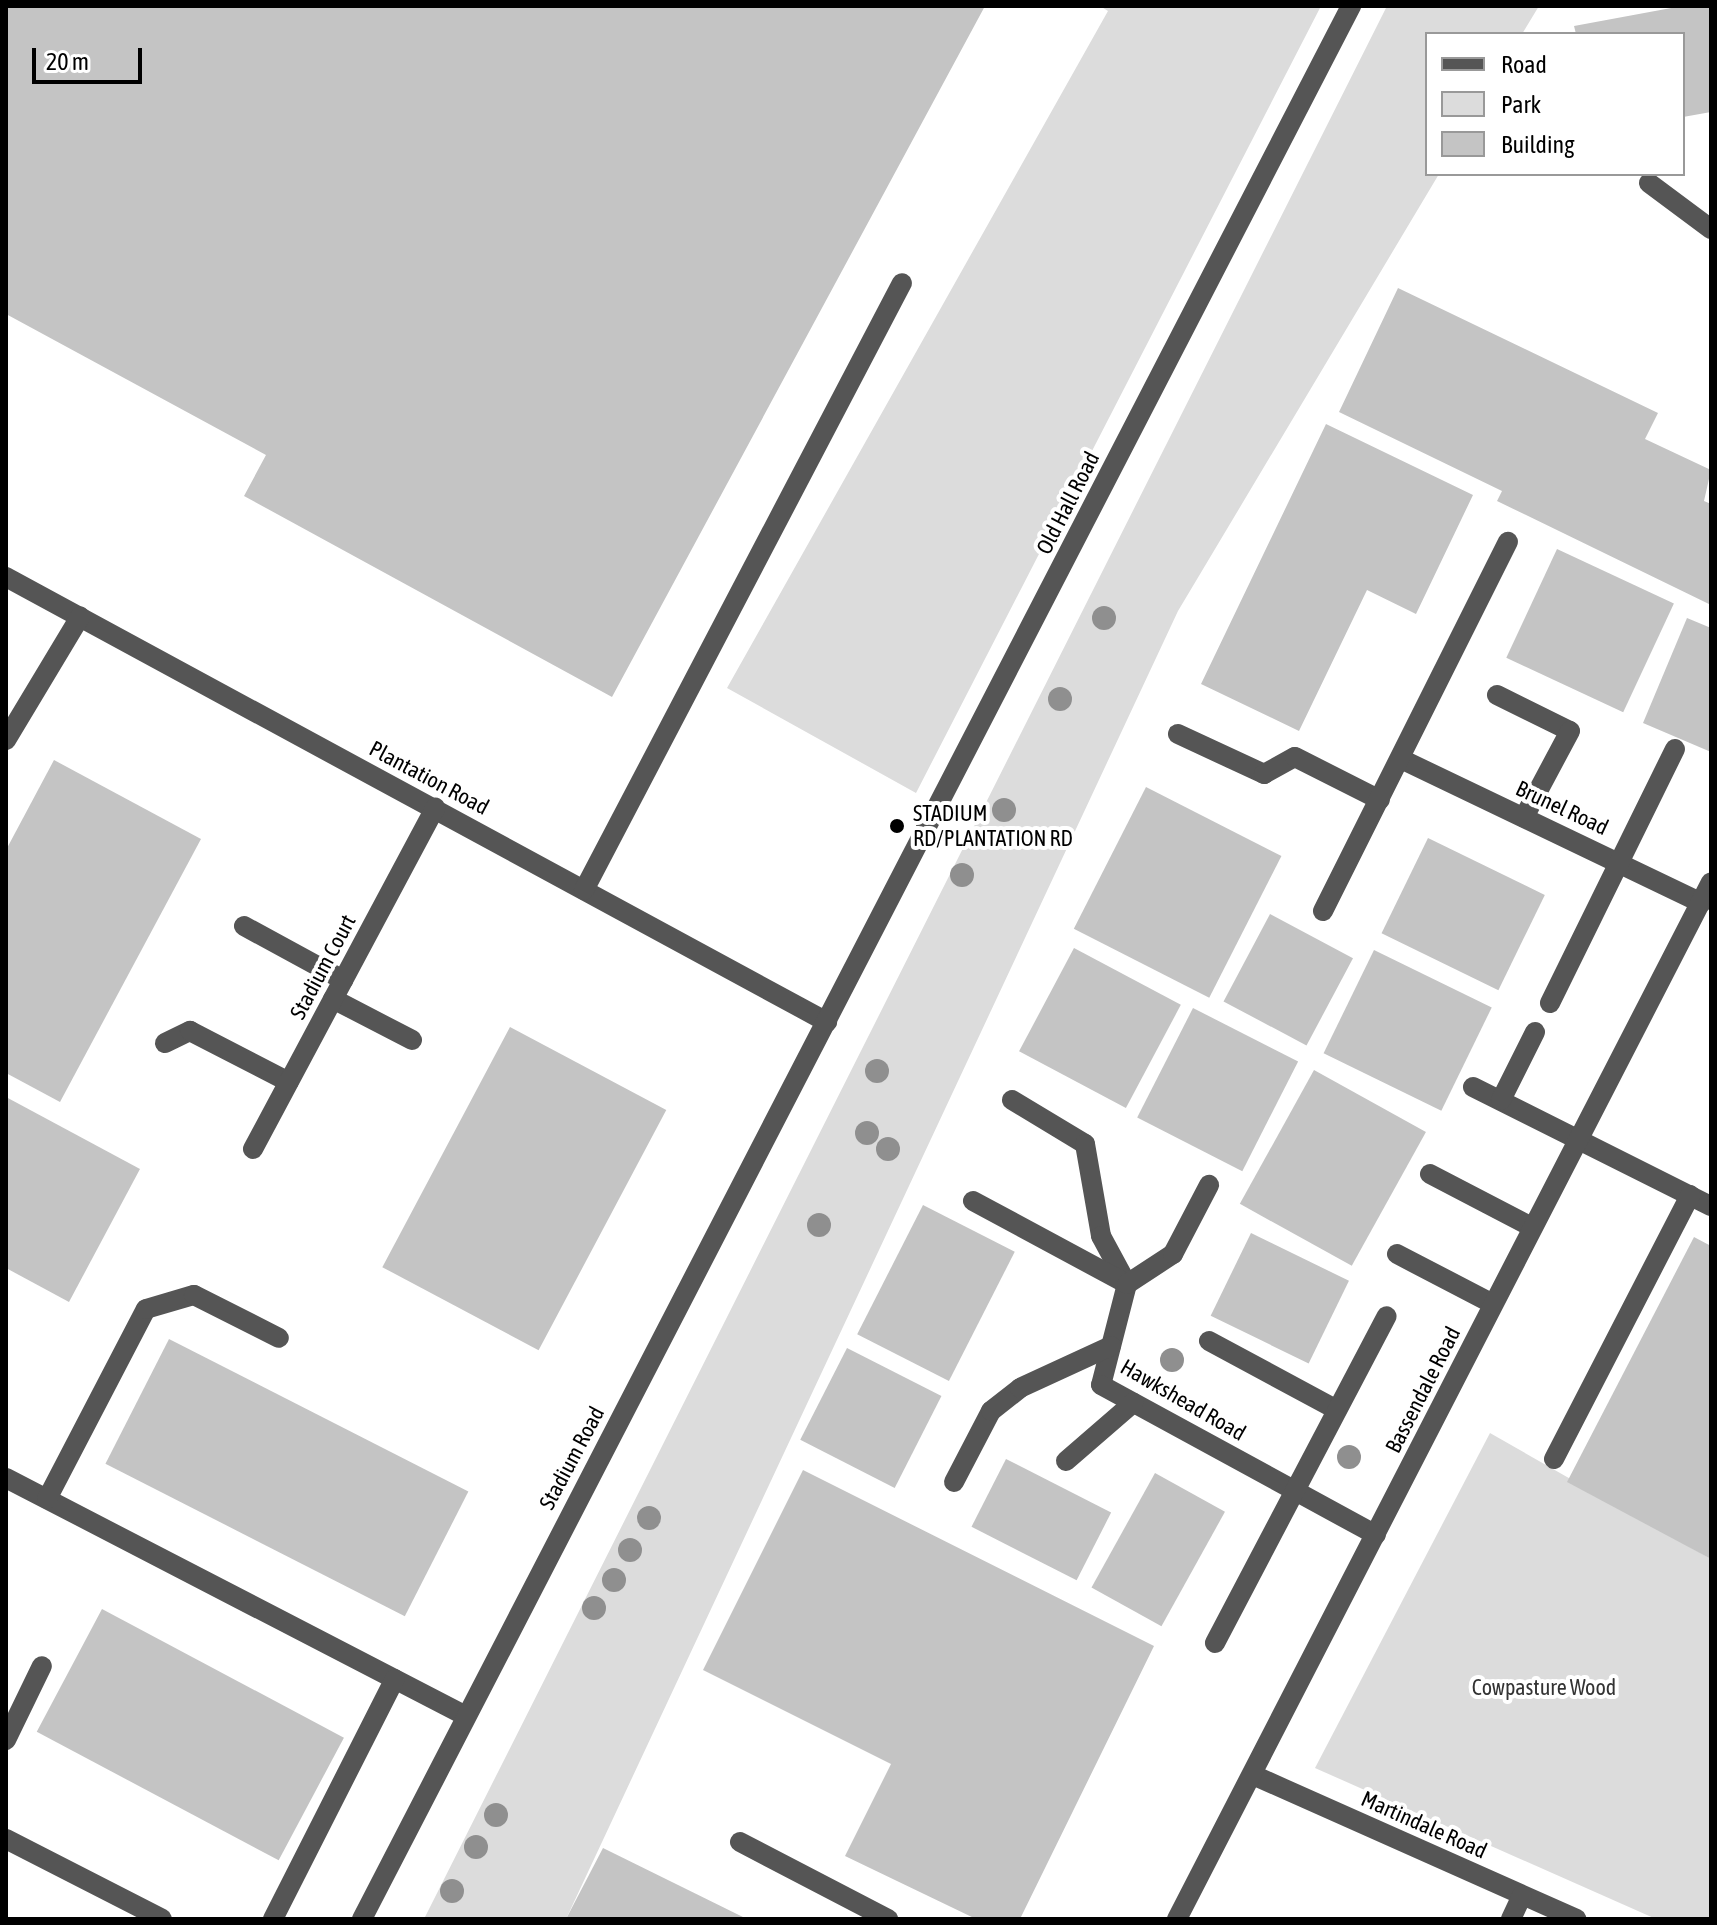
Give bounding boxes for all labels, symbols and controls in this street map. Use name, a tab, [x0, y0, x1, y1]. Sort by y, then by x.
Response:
scale bar	[36, 32, 146, 82]
legend	[1425, 32, 1685, 176]
text: 20 m	[46, 48, 89, 75]
text: Road	[1501, 51, 1547, 78]
text: Park	[1501, 91, 1541, 118]
text: Building	[1501, 131, 1574, 158]
street label: Old Hall Road	[1031, 447, 1105, 559]
street label: Plantation Road	[365, 735, 493, 821]
street label: Brunel Road	[1512, 775, 1612, 841]
place label: STADIUM RD/PLANTATION RD	[913, 800, 1073, 852]
marker: STADIUM RD/PLANTATION RD	[888, 817, 906, 835]
street label: Stadium Court	[285, 910, 361, 1024]
street label: Bassendale Road	[1380, 1322, 1466, 1458]
street label: Hawkshead Road	[1116, 1354, 1250, 1446]
street label: Stadium Road	[534, 1402, 610, 1514]
park label: Cowpasture Wood	[1472, 1675, 1616, 1701]
street label: Martindale Road	[1357, 1786, 1491, 1864]

